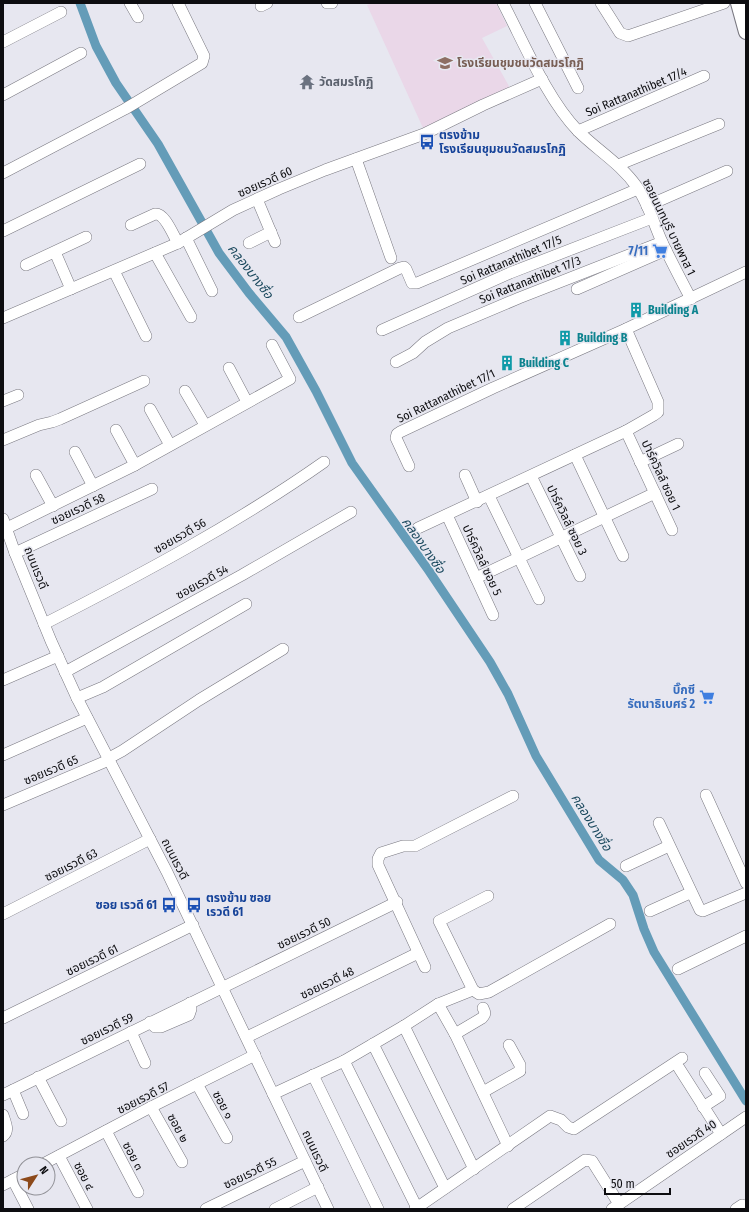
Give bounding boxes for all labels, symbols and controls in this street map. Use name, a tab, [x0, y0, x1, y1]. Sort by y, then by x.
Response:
school or university icon: โรงเรียนชุมชนวัดสมรโกฏิ	[436, 54, 454, 72]
place label: โรงเรียนชุมชนวัดสมรโกฏิ	[457, 56, 584, 70]
street label: Soi Rattanathibet 17/4	[583, 64, 689, 120]
temple icon: วัดสมรโกฏิ	[298, 73, 316, 91]
place label: วัดสมรโกฏิ	[319, 75, 373, 89]
place label: ตรงข้าม โรงเรียนชุมชนวัดสมรโกฏิ	[439, 128, 566, 156]
bus stop icon: ตรงข้าม โรงเรียนชุมชนวัดสมรโกฏิ	[418, 133, 436, 151]
street label: ซอยเรวดี 60	[236, 164, 294, 200]
street label: ซอยนนทบุรี บายพาส 1	[640, 177, 698, 277]
street label: Soi Rattanathibet 17/5	[458, 232, 564, 288]
water label: คลองบางซื่อ	[225, 240, 278, 302]
supermarket icon: 7/11	[651, 242, 669, 260]
place label: 7/11	[629, 244, 648, 258]
street label: Soi Rattanathibet 17/3	[477, 253, 583, 307]
building icon: Building A	[627, 301, 645, 319]
place label: Building A	[648, 303, 699, 317]
building icon: Building B	[556, 329, 574, 347]
place label: Building B	[577, 331, 628, 345]
building icon: Building C	[498, 354, 516, 372]
place label: Building C	[519, 356, 570, 370]
street label: Soi Rattanathibet 17/1	[395, 366, 497, 426]
street label: ปาร์ควิลล์ ซอย 1	[639, 438, 683, 512]
street label: ปาร์ควิลล์ ซอย 3	[544, 482, 590, 558]
street label: ซอยเรวดี 58	[49, 490, 107, 528]
water label: คลองบางซื่อ	[399, 513, 450, 577]
street label: ซอยเรวดี 56	[152, 516, 208, 556]
street label: ปาร์ควิลล์ ซอย 5	[459, 522, 505, 598]
street label: ถนนเรวดี	[21, 545, 51, 591]
street label: ซอยเรวดี 54	[174, 562, 231, 602]
place label: บิ๊กซี รัตนาธิเบศร์ 2	[627, 682, 695, 711]
supermarket icon: บิ๊กซี รัตนาธิเบศร์ 2	[698, 688, 716, 706]
street label: ซอยเรวดี 65	[22, 752, 81, 788]
water label: คลองบางซื่อ	[568, 790, 617, 854]
street label: ถนนเรวดี	[159, 836, 191, 882]
street label: ซอยเรวดี 63	[42, 846, 100, 884]
place label: ตรงข้าม ซอย เรวดี 61	[206, 891, 271, 919]
bus stop icon: ซอย เรวดี 61	[160, 896, 178, 914]
bus stop icon: ตรงข้าม ซอย เรวดี 61	[185, 896, 203, 914]
place label: ซอย เรวดี 61	[95, 898, 157, 912]
street label: ซอยเรวดี 50	[275, 914, 333, 952]
street label: ซอยเรวดี 61	[64, 941, 120, 979]
street label: ซอยเรวดี 48	[298, 964, 356, 1002]
street label: ซอยเรวดี 59	[78, 1010, 136, 1048]
street label: ซอยเรวดี 57	[115, 1079, 171, 1117]
street label: ซอย ๑	[210, 1088, 236, 1122]
street label: ซอย ๒	[164, 1111, 192, 1145]
street label: ซอยเรวดี 40	[663, 1117, 719, 1161]
street label: ถนนเรวดี	[299, 1128, 331, 1174]
street label: ซอย ๓	[120, 1139, 146, 1173]
street label: ซอยเรวดี 55	[221, 1154, 279, 1192]
north arrow	[16, 1156, 56, 1196]
street label: ซอย ๔	[71, 1159, 97, 1193]
text: N	[36, 1164, 51, 1177]
scale bar	[605, 1170, 670, 1196]
text: 50 m	[611, 1177, 635, 1191]

